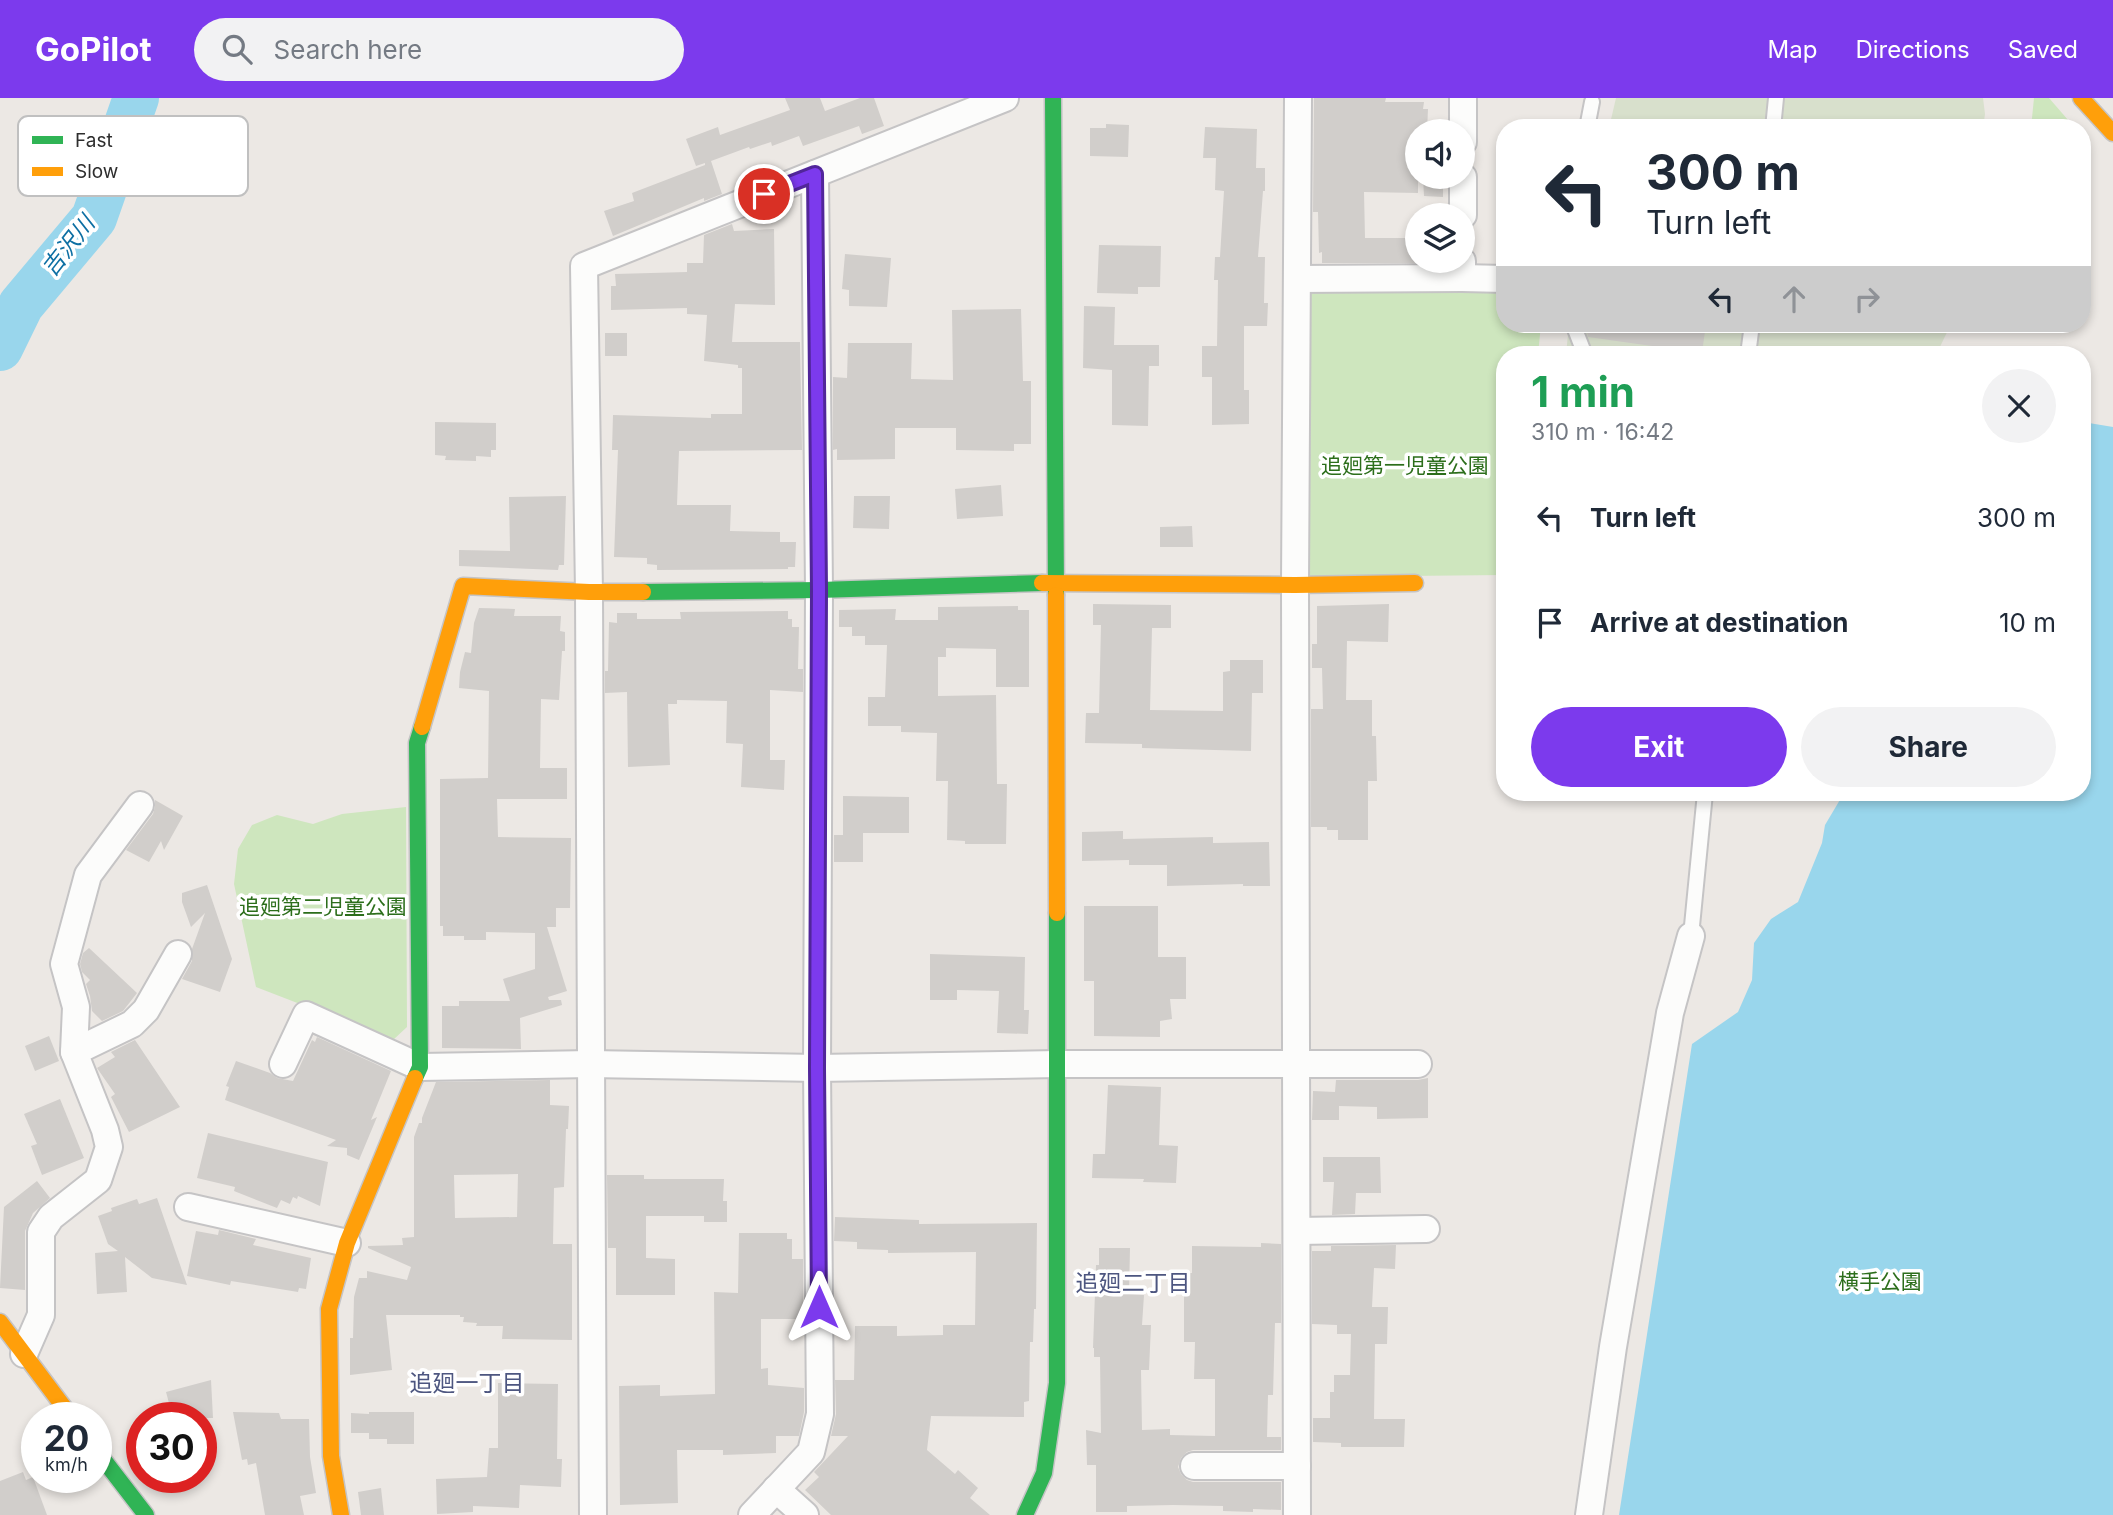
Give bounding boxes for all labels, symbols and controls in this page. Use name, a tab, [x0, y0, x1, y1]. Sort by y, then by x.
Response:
search box	[194, 18, 684, 81]
text: GoPilot	[35, 29, 152, 69]
icon: search	[218, 30, 256, 68]
text: Search here	[274, 34, 422, 65]
text: Map	[1768, 35, 1817, 64]
text: Directions	[1855, 35, 1970, 64]
text: Saved	[2008, 35, 2078, 64]
legend	[18, 116, 248, 196]
map controls	[1405, 119, 1475, 273]
button: sound	[1405, 119, 1475, 189]
text: Fast	[75, 129, 113, 152]
text: 300 m	[1646, 143, 1800, 202]
icon: left	[1531, 147, 1622, 238]
text: Slow	[75, 160, 118, 183]
pin	[734, 164, 794, 224]
icon: arrive	[745, 175, 783, 213]
button: layers	[1405, 203, 1475, 273]
text: Turn left	[1646, 203, 1771, 242]
water label: 吉沢川	[36, 208, 102, 282]
icon: left	[1702, 280, 1740, 318]
icon: ahead	[1775, 280, 1813, 318]
icon: right	[1848, 280, 1886, 318]
text: 1 min	[1531, 366, 1635, 417]
button: close	[1982, 369, 2056, 443]
text: 310 m · 16:42	[1531, 418, 1674, 446]
park label: 追廻第一児童公園	[1321, 453, 1489, 478]
icon: left	[1531, 499, 1569, 537]
text: Turn left	[1590, 502, 1696, 533]
text: 300 m	[1977, 502, 2056, 533]
icon: arrive	[1531, 604, 1569, 642]
text: Arrive at destination	[1590, 607, 1849, 638]
text: 10 m	[1999, 607, 2056, 638]
button: Exit	[1531, 707, 1787, 787]
button: Share	[1801, 707, 2056, 787]
park label: 追廻第二児童公園	[239, 894, 407, 919]
district label: 追廻二丁目	[1076, 1269, 1191, 1297]
park label: 横手公園	[1838, 1269, 1922, 1294]
position arrow	[782, 1270, 856, 1344]
district label: 追廻一丁目	[410, 1369, 525, 1397]
speed limit sign: 30	[126, 1402, 217, 1493]
text: 20	[44, 1417, 89, 1459]
text: km/h	[45, 1454, 88, 1475]

